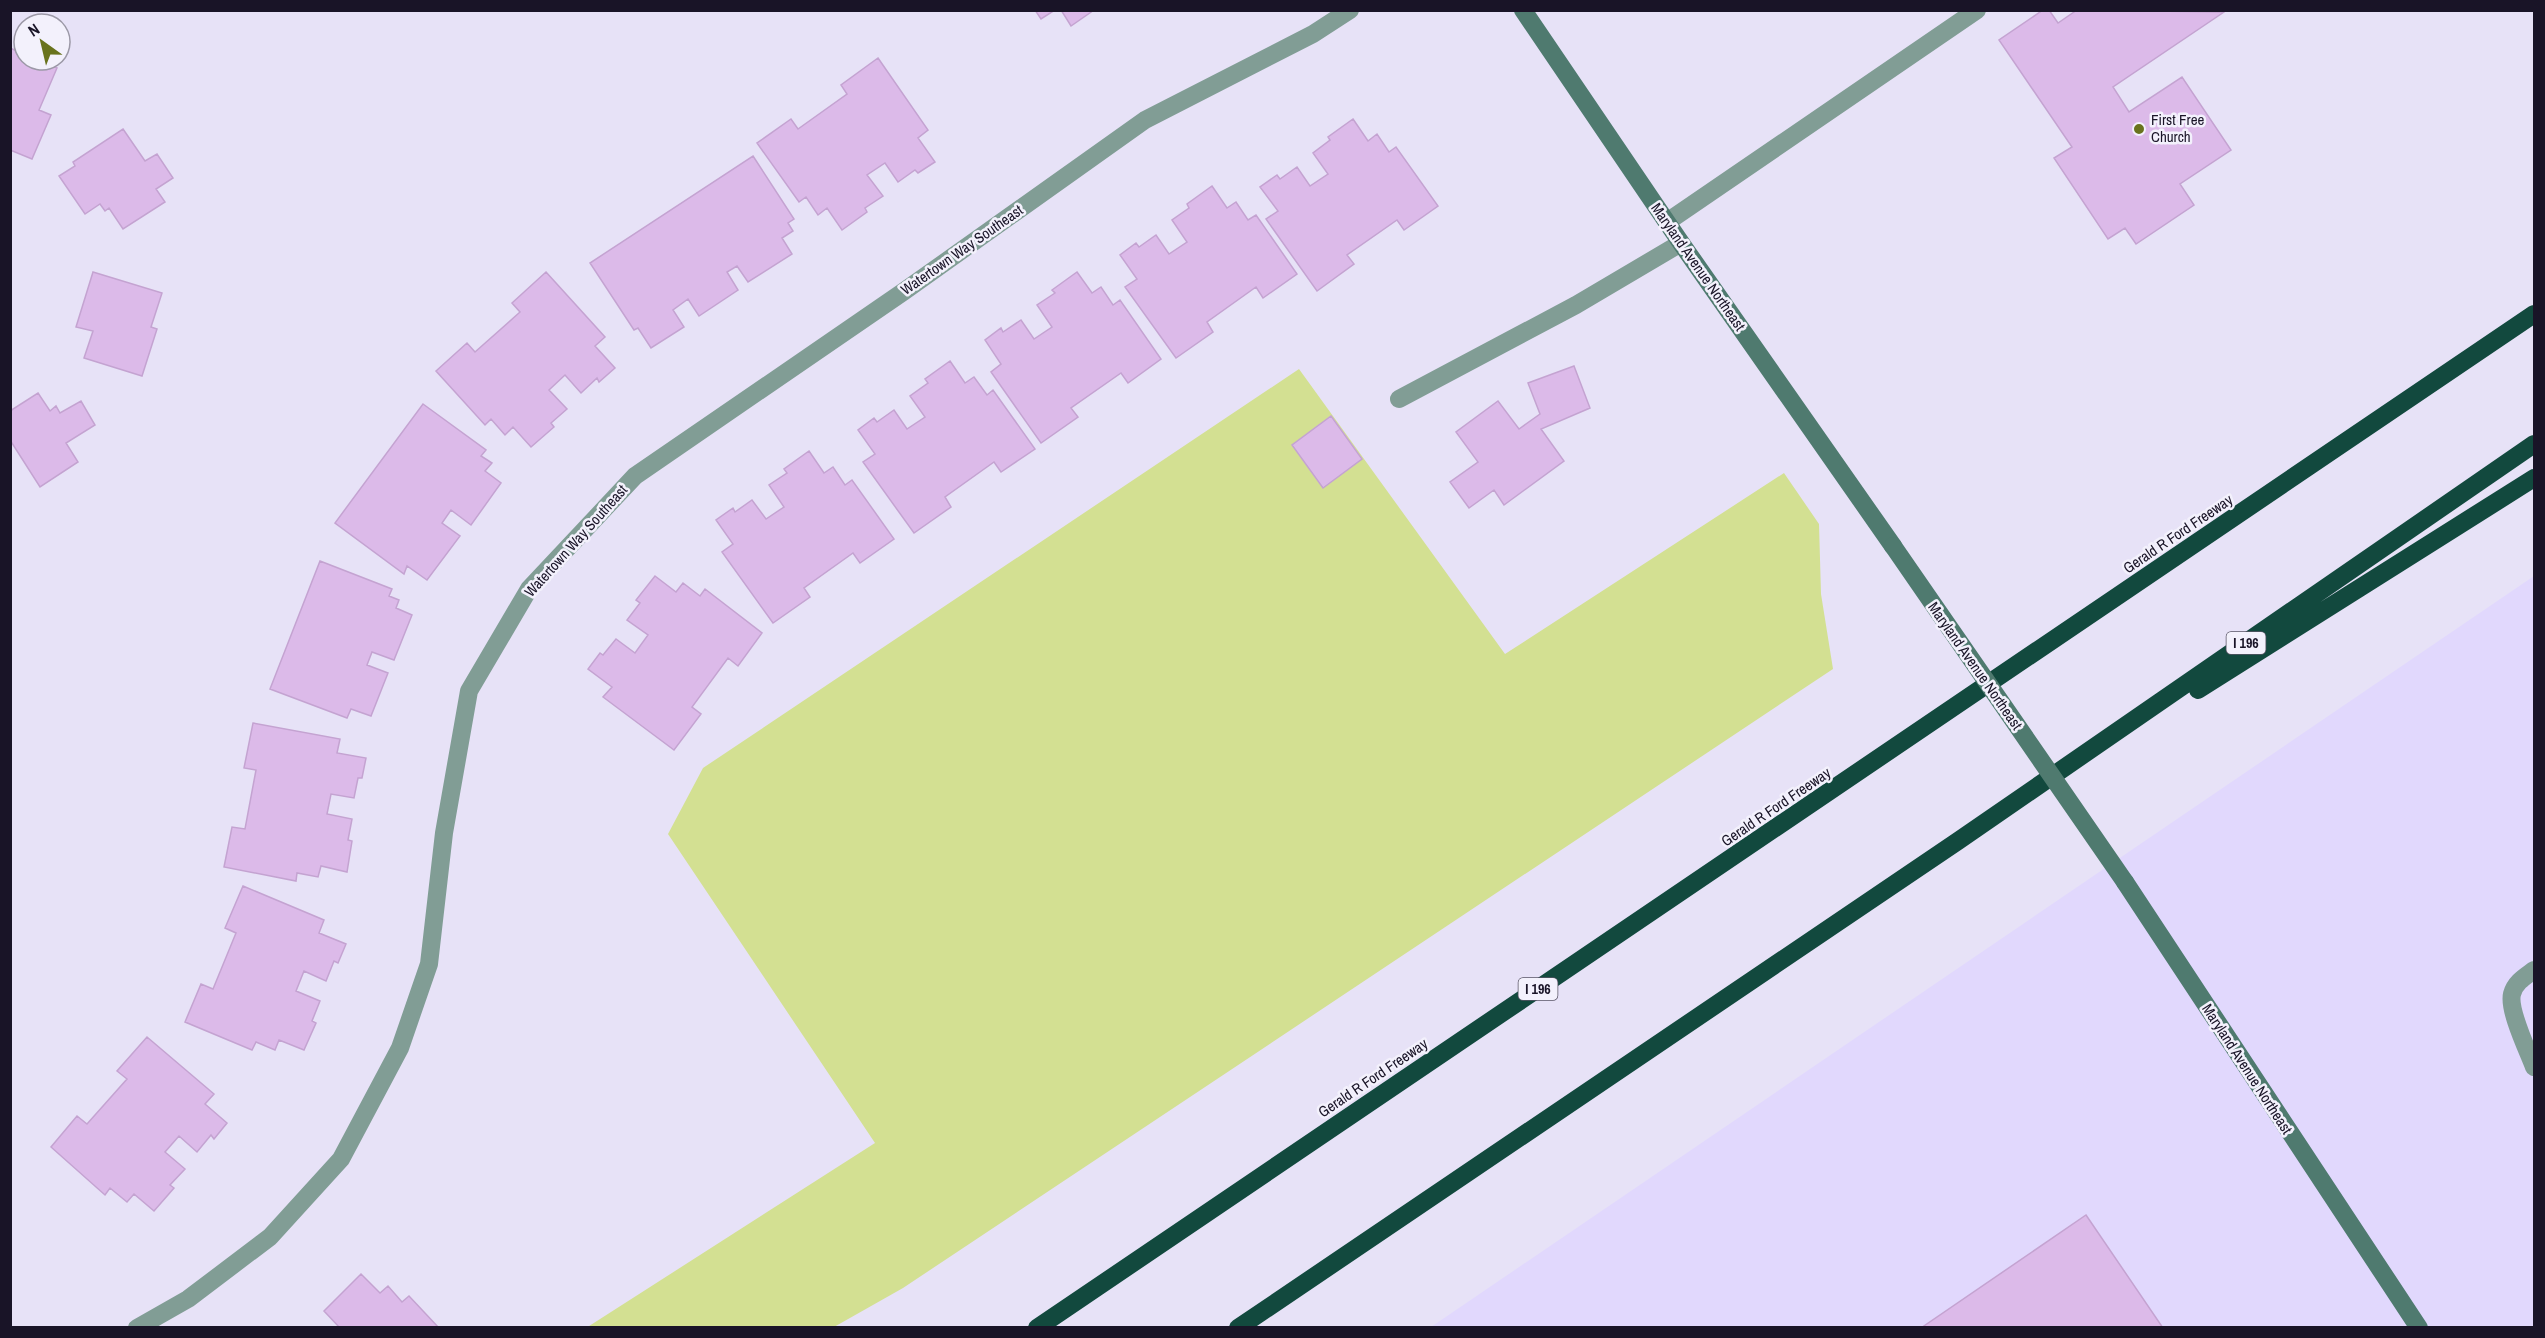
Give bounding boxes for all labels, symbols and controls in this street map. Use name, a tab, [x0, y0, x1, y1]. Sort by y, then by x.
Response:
north arrow	[12, 12, 72, 72]
text: N	[24, 18, 44, 41]
place label: First Free Church	[2151, 109, 2204, 147]
marker: First Free Church	[2132, 122, 2146, 136]
street label: Watertown Way Southeast	[896, 199, 1027, 300]
street label: Maryland Avenue Northeast	[1646, 199, 1751, 335]
street label: Watertown Way Southeast	[519, 479, 632, 601]
street label: Gerald R Ford Freeway	[2119, 489, 2237, 578]
street label: Maryland Avenue Northeast	[1923, 598, 2028, 734]
road number: I 196	[2226, 632, 2266, 654]
street label: Gerald R Ford Freeway	[1717, 762, 1835, 851]
road number: I 196	[1518, 978, 1558, 1000]
street label: Maryland Avenue Northeast	[2197, 999, 2298, 1138]
street label: Gerald R Ford Freeway	[1314, 1033, 1432, 1122]

